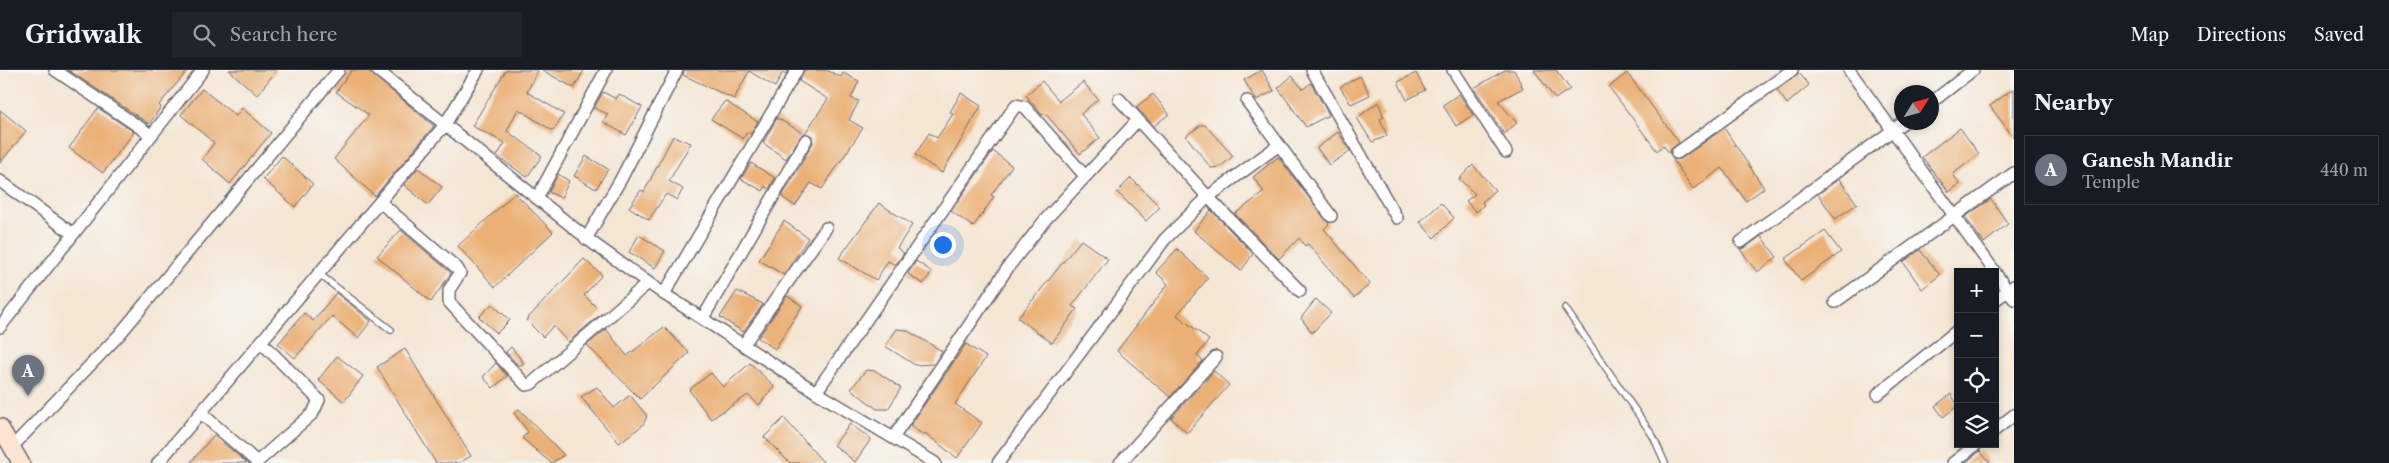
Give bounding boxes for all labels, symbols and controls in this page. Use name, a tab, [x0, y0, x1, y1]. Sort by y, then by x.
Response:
search box	[172, 12, 522, 57]
text: Gridwalk	[25, 20, 142, 49]
icon: search	[190, 21, 218, 49]
text: Search here	[230, 23, 338, 46]
text: Map	[2130, 24, 2169, 46]
text: Directions	[2197, 24, 2286, 46]
text: Saved	[2314, 24, 2364, 46]
north arrow	[1894, 85, 1939, 130]
text: Nearby	[2034, 90, 2113, 115]
text: Ganesh Mandir	[2082, 149, 2233, 172]
text: A	[2045, 160, 2057, 180]
text: 440 m	[2320, 160, 2368, 180]
text: Temple	[2082, 172, 2140, 192]
your location	[930, 232, 956, 258]
map controls	[1954, 268, 1999, 448]
button: +	[1954, 268, 1999, 313]
button: −	[1954, 313, 1999, 358]
pin: A	[12, 355, 44, 396]
button: locate	[1954, 358, 1999, 403]
button: layers	[1954, 403, 1999, 448]

